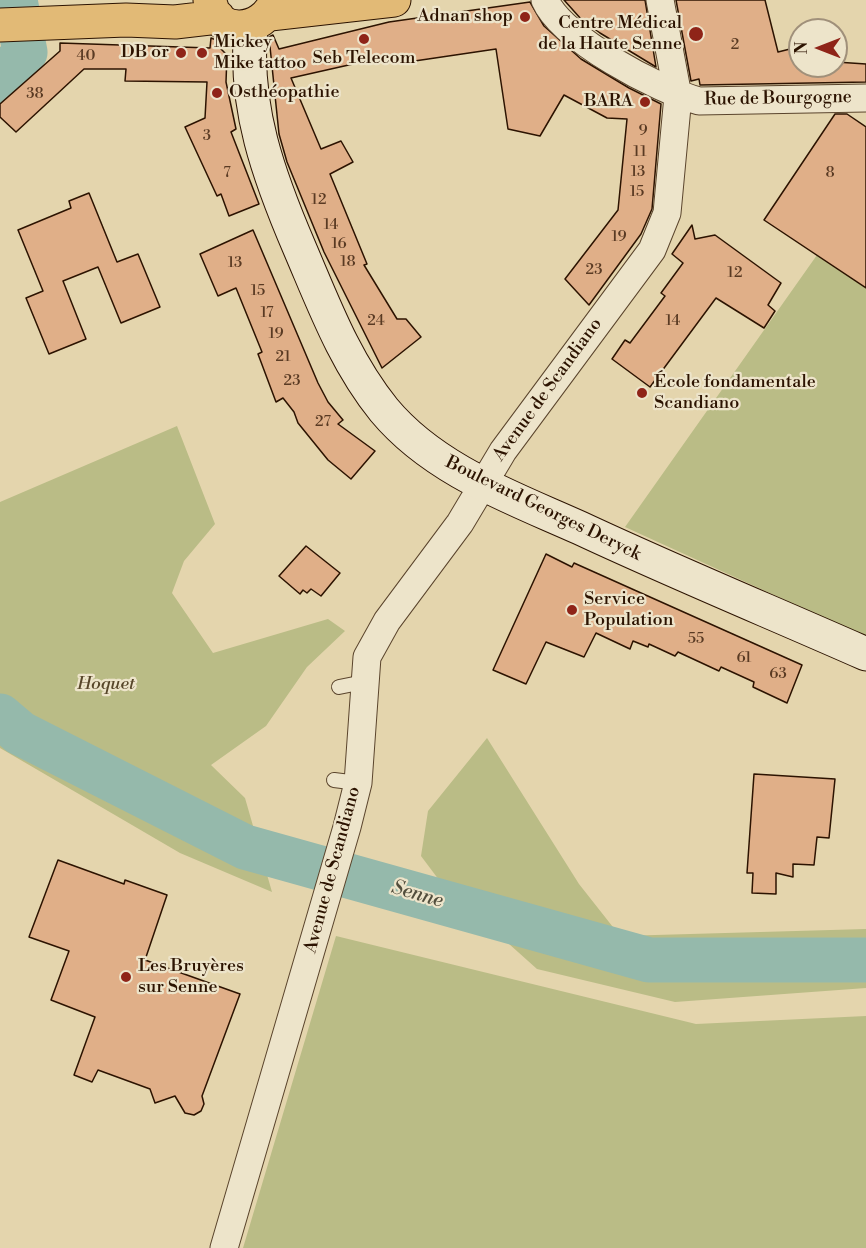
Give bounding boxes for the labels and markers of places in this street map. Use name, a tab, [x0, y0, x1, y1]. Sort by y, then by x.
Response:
place label: Adnan shop	[417, 6, 513, 28]
marker: Adnan shop	[518, 10, 532, 24]
place label: Centre Médical de la Haute Senne	[538, 13, 682, 56]
marker: Centre Médical de la Haute Senne	[687, 25, 705, 43]
place label: Mickey Mike tattoo	[214, 32, 306, 74]
marker: Seb Telecom	[357, 32, 371, 46]
place label: DB or	[121, 42, 169, 64]
marker: DB or	[174, 46, 188, 60]
marker: Mickey Mike tattoo	[195, 46, 209, 60]
place label: Seb Telecom	[313, 48, 415, 70]
place label: Osthéopathie	[229, 82, 339, 104]
marker: Osthéopathie	[210, 86, 224, 100]
place label: BARA	[584, 91, 633, 113]
marker: BARA	[638, 95, 652, 109]
place label: École fondamentale Scandiano	[654, 372, 816, 415]
marker: École fondamentale Scandiano	[635, 386, 649, 400]
place label: Service Population	[584, 589, 673, 632]
marker: Service Population	[565, 603, 579, 617]
place label: Les Bruyères sur Senne	[138, 956, 244, 998]
marker: Les Bruyères sur Senne	[119, 970, 133, 984]

